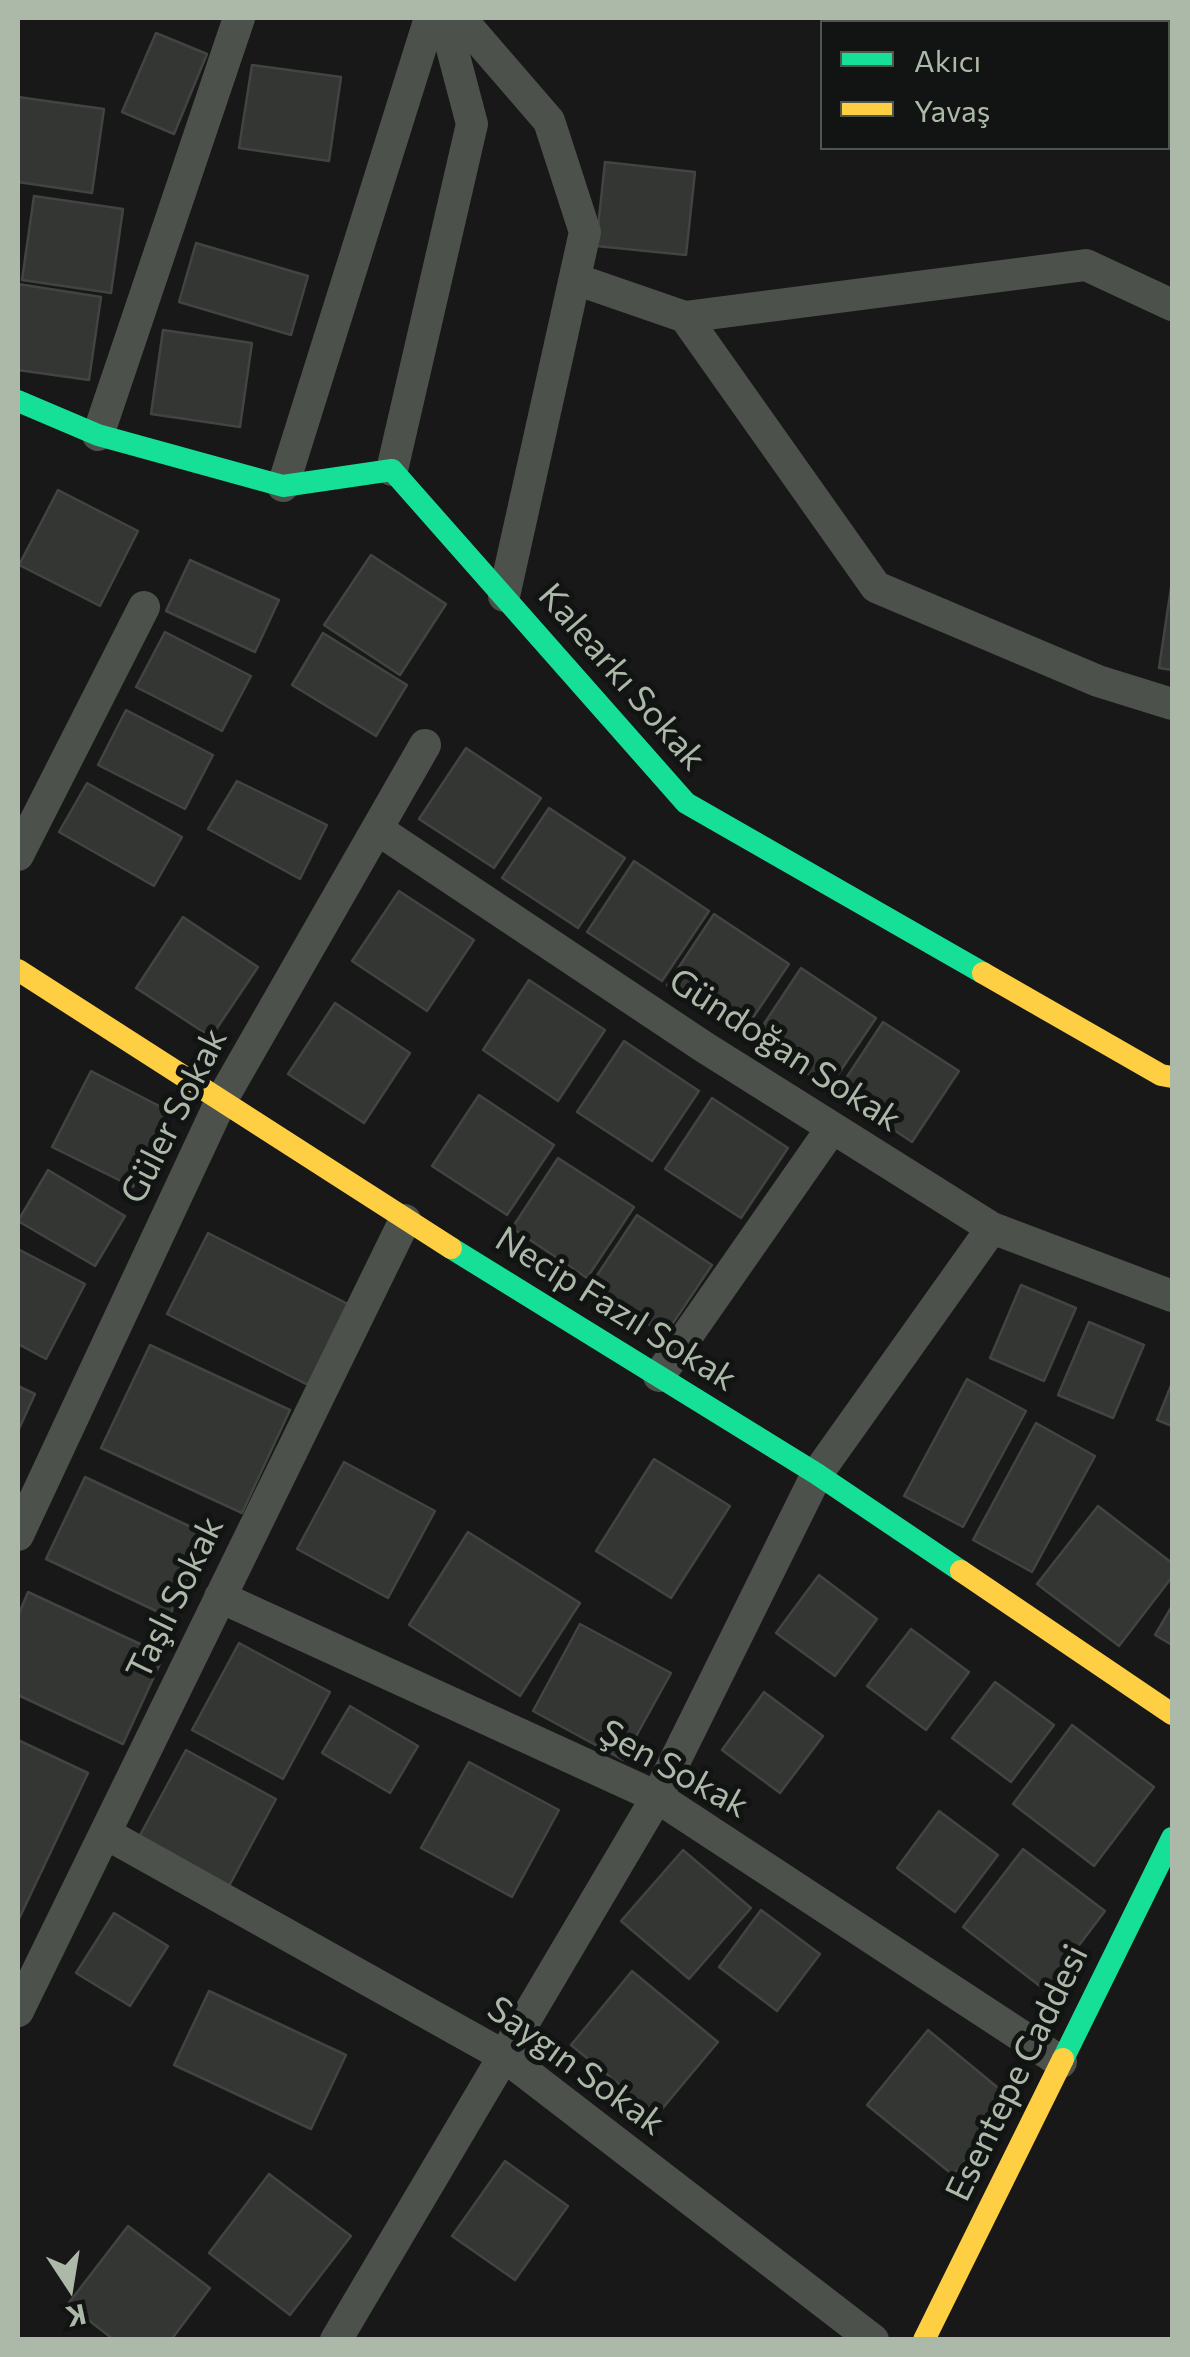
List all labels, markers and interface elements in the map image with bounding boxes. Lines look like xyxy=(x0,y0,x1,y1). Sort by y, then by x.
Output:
legend xyxy=(820,20,1170,150)
text: Akıcı xyxy=(914,41,981,78)
text: Yavaş xyxy=(914,91,990,128)
street label: Kalearkı Sokak xyxy=(529,575,715,779)
street label: Gündoğan Sokak xyxy=(661,959,909,1141)
street label: Güler Sokak xyxy=(112,1021,236,1211)
street label: Necip Fazıl Sokak xyxy=(488,1218,744,1400)
street label: Taşlı Sokak xyxy=(118,1510,232,1686)
street label: Şen Sokak xyxy=(592,1711,756,1827)
street label: Esentepe Caddesi xyxy=(937,1938,1097,2208)
street label: Saygın Sokak xyxy=(479,1988,673,2144)
north arrow xyxy=(20,2237,120,2337)
text: K xyxy=(63,2298,89,2335)

